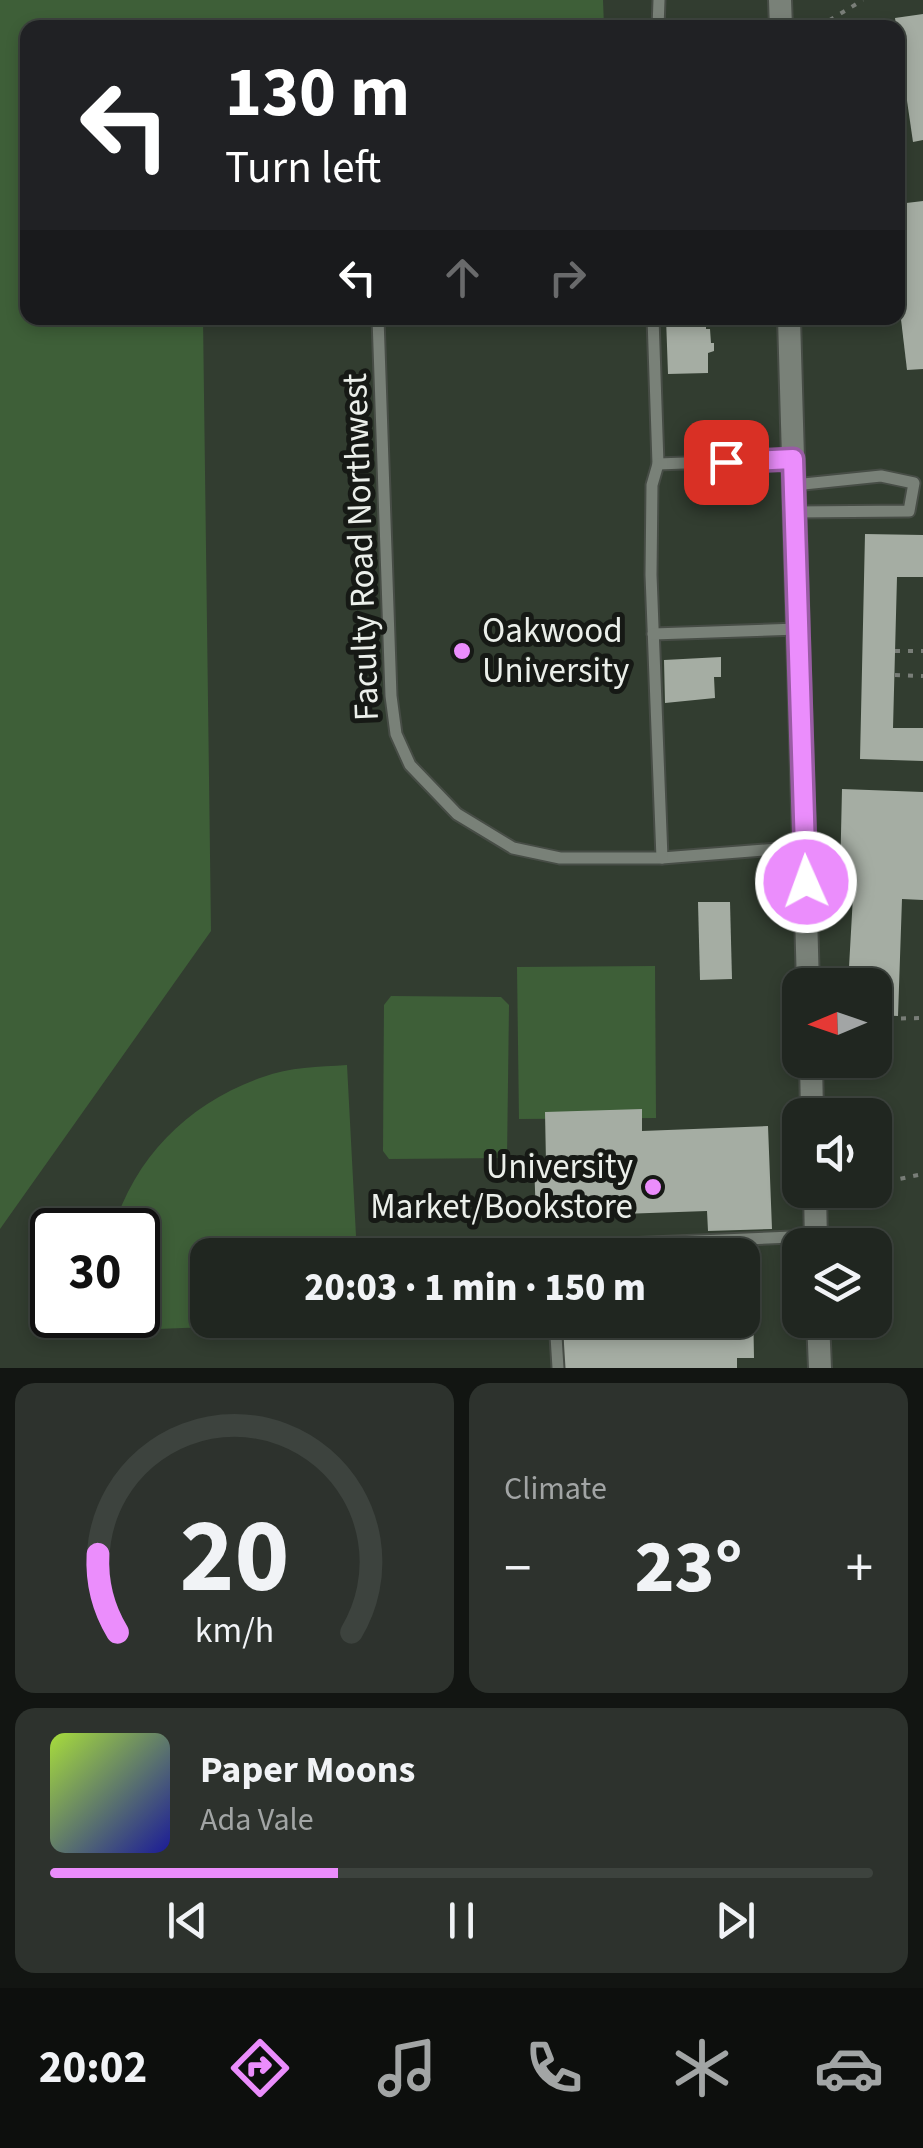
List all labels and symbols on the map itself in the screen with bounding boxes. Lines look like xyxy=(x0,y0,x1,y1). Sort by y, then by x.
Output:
street label: Faculty Road Northwest xyxy=(330,372,392,722)
pin xyxy=(684,420,769,505)
place label: Oakwood University xyxy=(482,606,629,696)
marker: Oakwood University xyxy=(451,640,473,662)
position arrow xyxy=(754,830,858,934)
north arrow xyxy=(782,968,892,1078)
place label: University Market/Bookstore xyxy=(370,1142,633,1232)
marker: University Market/Bookstore xyxy=(642,1176,664,1198)
speed limit sign: 30 xyxy=(30,1208,160,1338)

